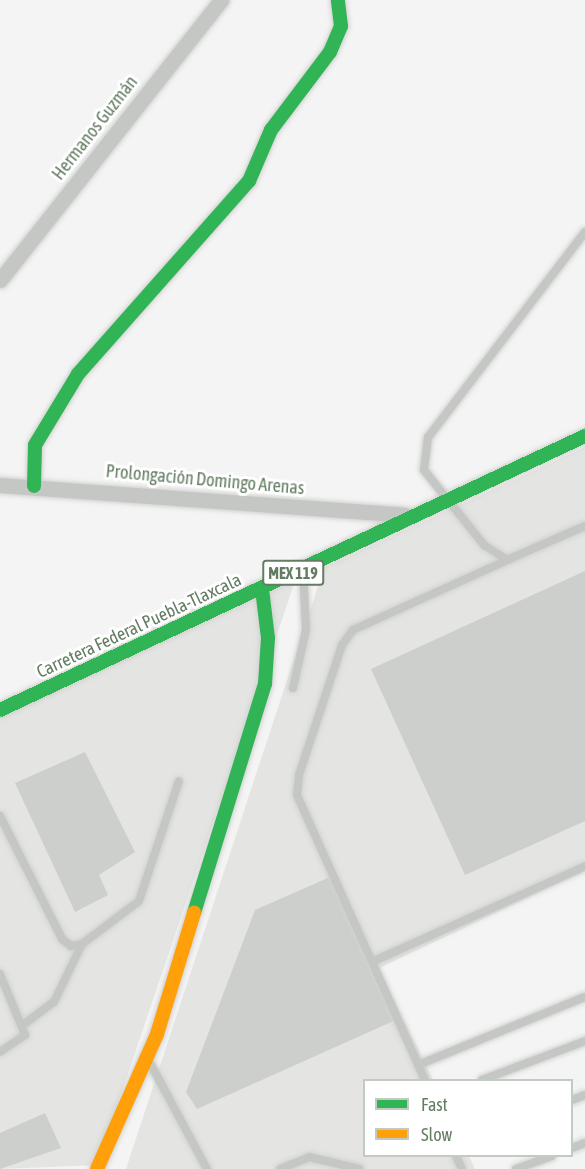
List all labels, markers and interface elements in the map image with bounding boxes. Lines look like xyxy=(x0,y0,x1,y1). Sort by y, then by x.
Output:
street label: Hermanos Guzmán xyxy=(48,72,142,184)
street label: Prolongación Domingo Arenas xyxy=(105,461,305,499)
road number: MEX 119 xyxy=(262,560,324,586)
street label: Carretera Federal Puebla-Tlaxcala xyxy=(33,569,245,683)
legend xyxy=(363,1079,573,1157)
text: Fast xyxy=(421,1094,448,1115)
text: Slow xyxy=(421,1124,452,1145)

